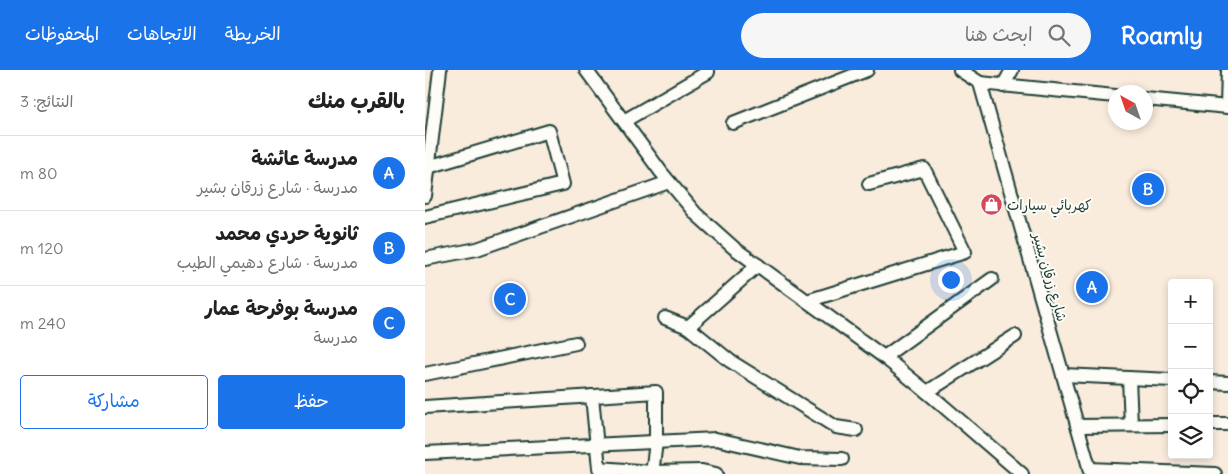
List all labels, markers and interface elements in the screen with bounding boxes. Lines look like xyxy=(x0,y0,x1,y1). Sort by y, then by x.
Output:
search box xyxy=(741,13,1091,58)
text: Roamly xyxy=(1121,20,1203,50)
icon: search xyxy=(1045,21,1073,49)
text: المحفوظات xyxy=(25,22,99,45)
text: الاتجاهات xyxy=(127,22,197,45)
text: الخريطة xyxy=(225,22,281,45)
text: ابحث هنا xyxy=(965,22,1033,46)
north arrow xyxy=(1108,85,1153,130)
text: بالقرب منك xyxy=(308,87,405,114)
text: النتائج: 3 xyxy=(20,91,73,111)
text: مدرسة عائشة xyxy=(251,146,358,170)
text: 80 m xyxy=(20,163,58,183)
text: A xyxy=(384,163,394,183)
pin: B xyxy=(1132,170,1164,208)
text: مدرسة · شارع زرقان بشير xyxy=(197,177,358,197)
shop icon: كهربائي سيارات xyxy=(979,193,1003,217)
place label: كهربائي سيارات xyxy=(1007,196,1092,218)
text: ثانوية حردي محمد xyxy=(215,221,358,245)
street label: شارع زرقان بشير xyxy=(1027,229,1071,324)
text: 120 m xyxy=(20,238,64,258)
text: B xyxy=(384,238,394,258)
text: مدرسة · شارع دهيمي الطيب xyxy=(177,252,358,272)
your location xyxy=(938,267,964,293)
pin: A xyxy=(1076,268,1108,306)
map controls xyxy=(1168,279,1213,459)
button: + xyxy=(1168,279,1213,324)
pin: C xyxy=(494,280,526,318)
text: مدرسة بوفرحة عمار xyxy=(205,296,358,320)
text: 240 m xyxy=(20,313,66,333)
text: C xyxy=(384,313,394,333)
button: − xyxy=(1168,324,1213,369)
text: مدرسة xyxy=(313,327,358,347)
button: locate xyxy=(1168,369,1213,414)
button: مشاركة xyxy=(20,375,208,429)
button: حفظ xyxy=(218,375,405,429)
button: layers xyxy=(1168,414,1213,459)

